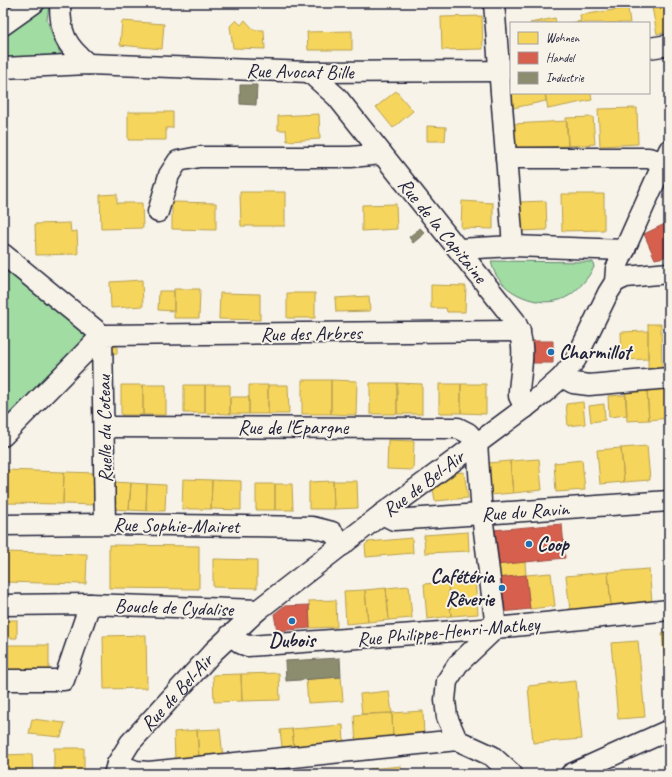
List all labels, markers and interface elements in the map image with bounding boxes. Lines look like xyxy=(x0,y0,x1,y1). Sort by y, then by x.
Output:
legend xyxy=(510,22,650,94)
text: Wohnen xyxy=(546,30,580,46)
text: Handel xyxy=(546,50,576,66)
street label: Rue Avocat Bille xyxy=(246,58,355,85)
text: Industrie xyxy=(546,70,585,86)
street label: Rue de la Capitaine xyxy=(392,173,494,289)
street label: Rue des Arbres xyxy=(260,320,364,347)
place label: Charmillot xyxy=(559,340,634,365)
marker: Charmillot xyxy=(546,347,556,357)
street label: Ruelle du Coteau xyxy=(91,373,118,483)
street label: Rue de l'Epargne xyxy=(238,415,350,440)
street label: Rue de Bel-Air xyxy=(377,443,471,522)
street label: Rue du Ravin xyxy=(480,496,571,527)
street label: Rue Sophie-Mairet xyxy=(113,512,242,539)
place label: Coop xyxy=(537,532,570,557)
marker: Coop xyxy=(524,539,534,549)
place label: Cafétéria Rêverie xyxy=(431,564,496,612)
marker: Cafétéria Rêverie xyxy=(497,583,507,593)
street label: Boucle de Cydalise xyxy=(114,593,235,622)
street label: Rue Philippe-Henri-Mathey xyxy=(356,611,542,652)
marker: Dubois xyxy=(287,616,297,626)
place label: Dubois xyxy=(269,628,317,653)
street label: Rue de Bel-Air xyxy=(135,647,220,736)

